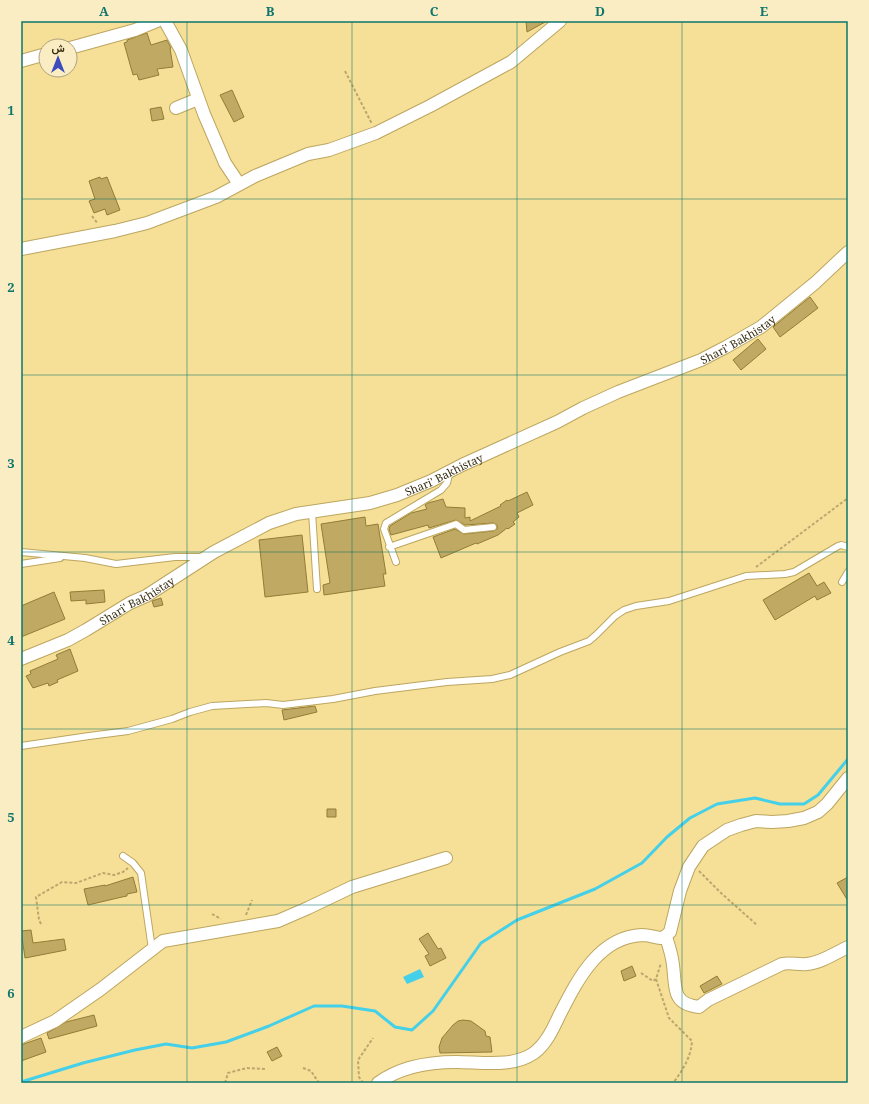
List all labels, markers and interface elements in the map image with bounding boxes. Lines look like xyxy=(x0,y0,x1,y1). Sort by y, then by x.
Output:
text: A xyxy=(99,2,109,20)
text: B xyxy=(266,2,275,20)
text: C xyxy=(430,2,439,20)
text: D xyxy=(595,2,605,20)
text: E xyxy=(760,2,769,20)
north arrow xyxy=(38,38,78,78)
text: ش xyxy=(51,40,65,55)
text: 1 xyxy=(7,101,15,119)
text: 2 xyxy=(7,278,15,296)
street label: Shari' Bakhistay xyxy=(697,311,779,367)
street label: Shari' Bakhistay xyxy=(402,449,486,499)
text: 3 xyxy=(7,454,15,472)
street label: Shari' Bakhistay xyxy=(96,572,178,628)
text: 4 xyxy=(7,631,15,649)
text: 5 xyxy=(7,808,15,826)
text: 6 xyxy=(7,984,15,1002)

